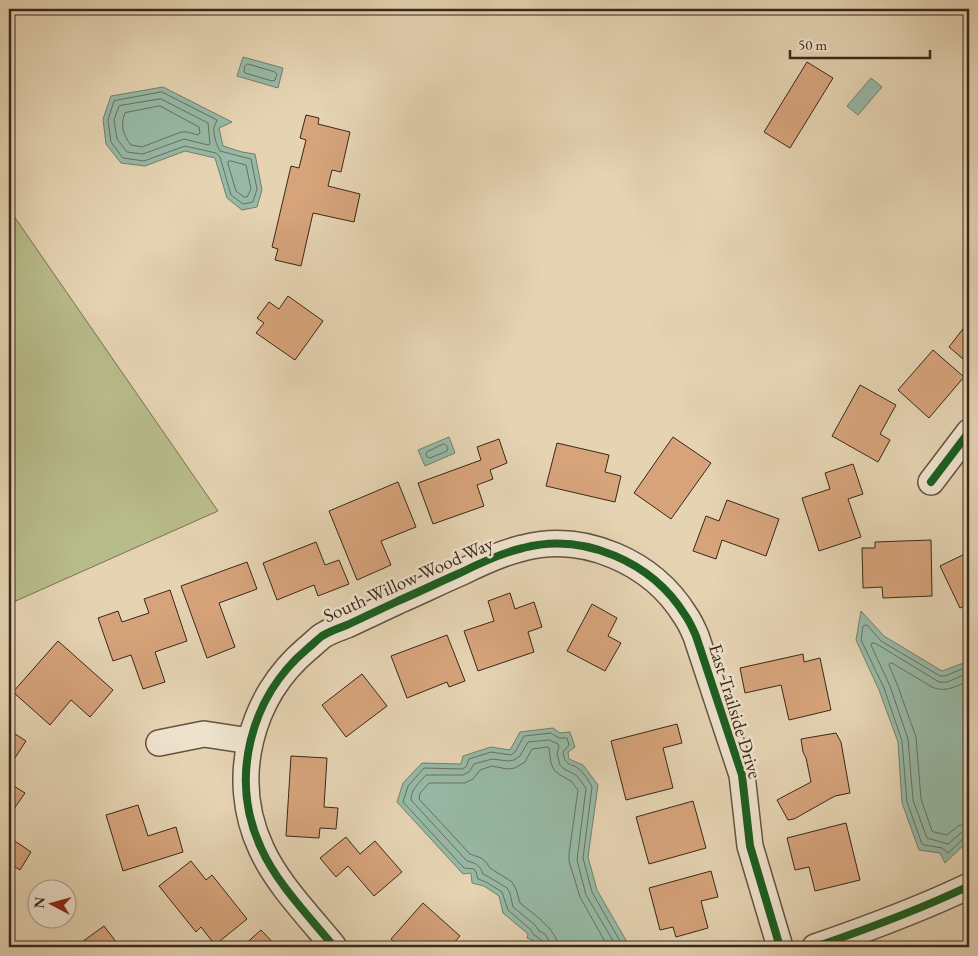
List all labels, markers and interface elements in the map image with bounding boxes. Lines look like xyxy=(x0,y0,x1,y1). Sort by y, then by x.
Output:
scale bar xyxy=(790,28,930,60)
text: 50 m xyxy=(798,35,827,54)
street label: South Willow Wood Way xyxy=(319,530,498,628)
street label: East Trailside Drive xyxy=(703,641,768,782)
north arrow xyxy=(28,878,78,928)
text: N xyxy=(30,895,49,909)

